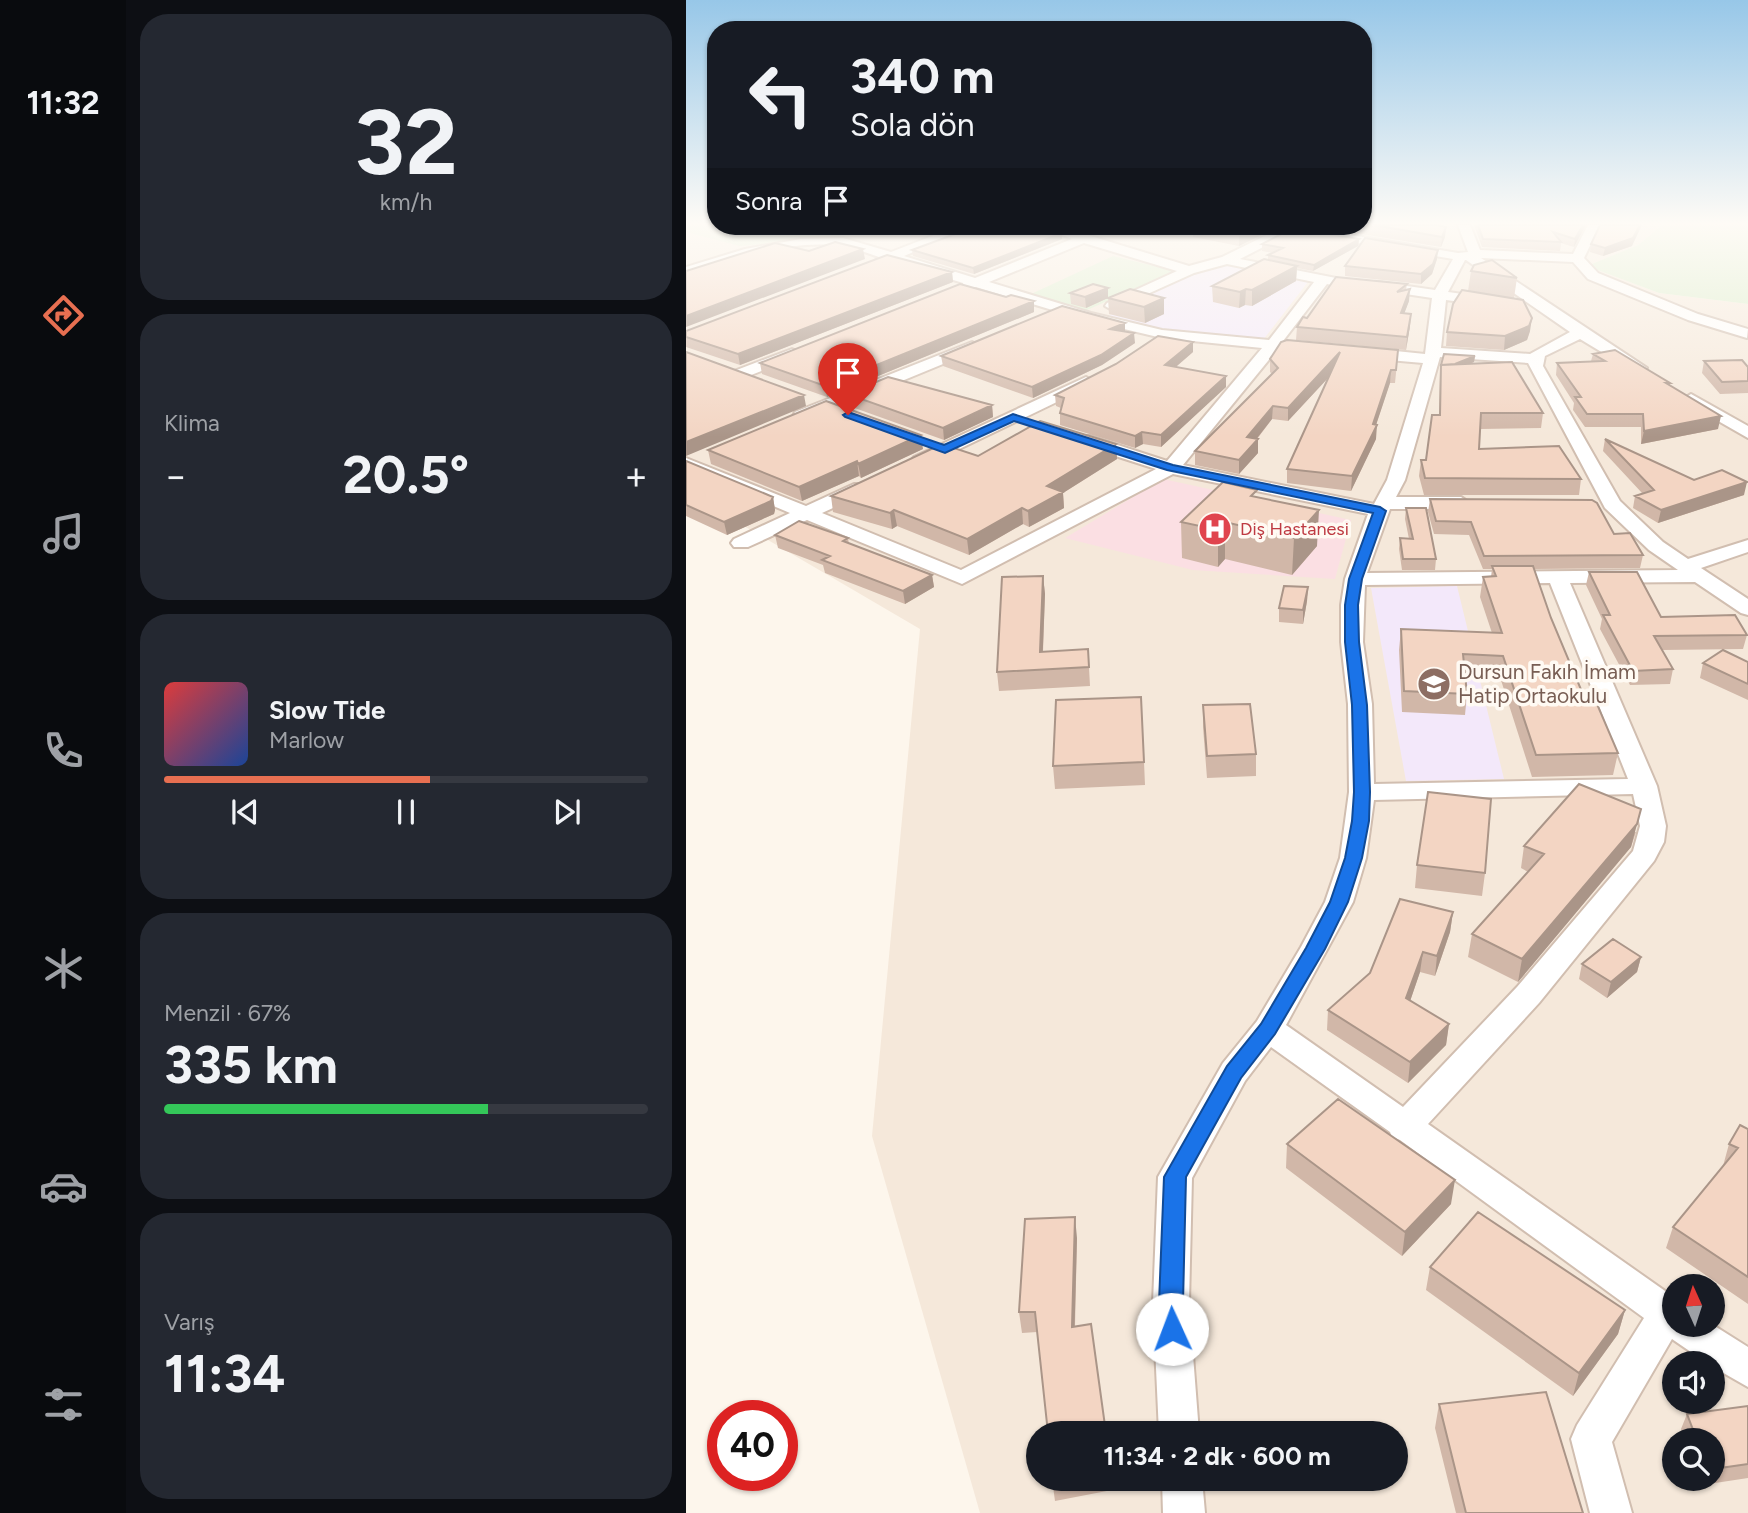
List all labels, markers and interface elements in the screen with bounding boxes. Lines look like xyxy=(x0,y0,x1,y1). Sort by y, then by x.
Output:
text: 340 m xyxy=(850,46,994,105)
icon: left xyxy=(735,49,826,140)
text: 11:32 xyxy=(27,84,99,122)
text: 32 xyxy=(354,88,458,197)
text: Sola dön xyxy=(850,106,975,144)
icon: arrive xyxy=(817,182,855,220)
text: Sonra xyxy=(735,185,803,217)
text: km/h xyxy=(380,188,432,216)
icon: directions xyxy=(39,291,88,340)
pin xyxy=(818,343,878,415)
icon: arrive xyxy=(829,354,867,392)
text: Klima xyxy=(164,409,220,437)
text: 20.5° xyxy=(343,444,469,506)
text: − xyxy=(164,453,188,499)
text: + xyxy=(624,453,648,499)
icon: music xyxy=(39,509,88,558)
hospital icon: Diş Hastanesi xyxy=(1196,510,1234,548)
place label: Diş Hastanesi xyxy=(1240,518,1349,540)
place label: Dursun Fakıh İmam Hatip Ortaokulu xyxy=(1458,659,1636,708)
school or university icon: Dursun Fakıh İmam Hatip Ortaokulu xyxy=(1415,665,1453,703)
text: Slow Tide xyxy=(269,694,385,726)
icon: phone xyxy=(39,726,88,775)
text: Marlow xyxy=(269,726,344,754)
icon: previous xyxy=(226,793,264,831)
icon: pause xyxy=(387,793,425,831)
icon: next xyxy=(548,793,586,831)
icon: climate xyxy=(39,944,88,993)
text: Menzil · 67% xyxy=(164,999,291,1027)
text: 335 km xyxy=(164,1034,338,1096)
icon: car xyxy=(39,1162,88,1211)
north arrow xyxy=(1662,1274,1726,1337)
map controls xyxy=(1662,1274,1725,1491)
position arrow xyxy=(1135,1292,1209,1366)
text: Varış xyxy=(164,1308,215,1336)
text: 11:34 xyxy=(164,1343,285,1405)
button: sound xyxy=(1662,1351,1725,1414)
icon: filters xyxy=(39,1380,88,1429)
speed limit sign: 40 xyxy=(707,1400,798,1491)
button: search xyxy=(1662,1428,1725,1491)
text: 11:34 · 2 dk · 600 m xyxy=(1103,1440,1331,1472)

